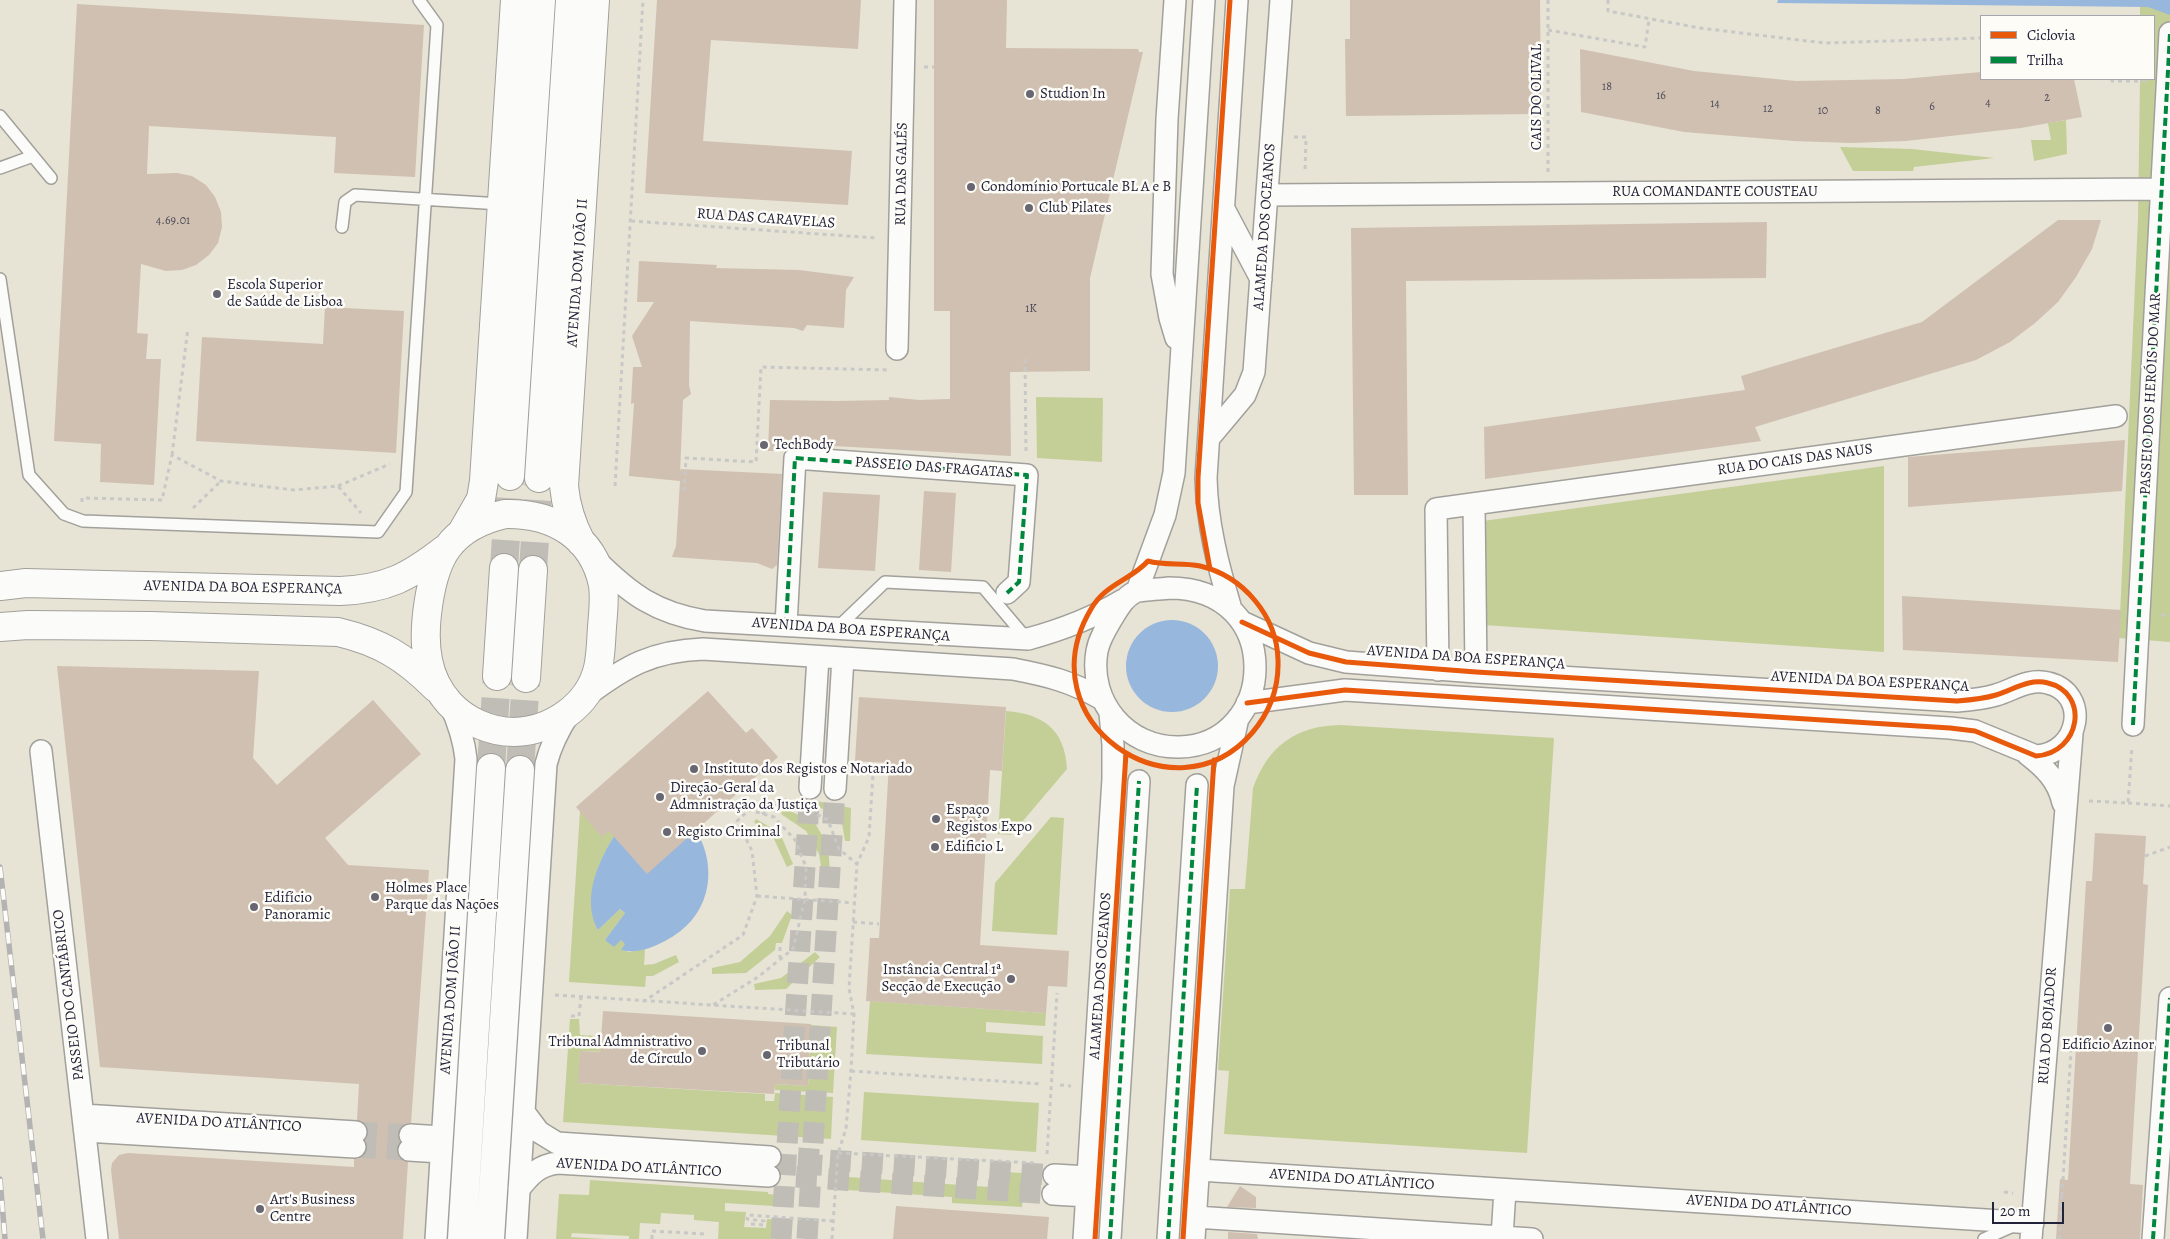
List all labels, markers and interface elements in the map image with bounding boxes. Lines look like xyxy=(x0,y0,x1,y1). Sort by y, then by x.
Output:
legend xyxy=(1980,15,2155,80)
text: Ciclovia xyxy=(2027,25,2075,45)
street label: CAIS DO OLIVAL xyxy=(1528,44,1546,150)
text: Trilha xyxy=(2027,50,2063,70)
house number: 18 xyxy=(1602,80,1612,94)
place label: Studion In xyxy=(1040,85,1105,103)
marker: Studion In xyxy=(1024,88,1036,100)
house number: 16 xyxy=(1656,89,1666,103)
house number: 2 xyxy=(2044,91,2050,105)
house number: 4 xyxy=(1985,96,1991,110)
house number: 14 xyxy=(1710,97,1720,111)
house number: 6 xyxy=(1929,100,1935,114)
house number: 12 xyxy=(1763,102,1773,116)
house number: 10 xyxy=(1818,104,1828,118)
house number: 8 xyxy=(1875,104,1881,118)
street label: RUA DAS GALÉS xyxy=(892,122,912,226)
street label: ALAMEDA DOS OCEANOS xyxy=(1250,143,1280,311)
place label: Condomínio Portucale BL A e B xyxy=(981,178,1171,196)
marker: Condomínio Portucale BL A e B xyxy=(965,181,977,193)
street label: RUA COMANDANTE COUSTEAU xyxy=(1612,183,1818,201)
street label: AVENIDA DOM JOÃO II xyxy=(564,198,592,348)
place label: Club Pilates xyxy=(1039,199,1111,217)
marker: Club Pilates xyxy=(1023,202,1035,214)
street label: RUA DAS CARAVELAS xyxy=(696,205,836,233)
house number: 4.69.01 xyxy=(156,214,190,228)
place label: Escola Superior de Saúde de Lisboa xyxy=(227,276,343,311)
marker: Escola Superior de Saúde de Lisboa xyxy=(211,288,223,300)
street label: PASSEIO DOS HERÓIS DO MAR xyxy=(2137,292,2165,496)
house number: 1K xyxy=(1025,302,1037,316)
place label: TechBody xyxy=(774,436,833,454)
marker: TechBody xyxy=(758,439,770,451)
street label: RUA DO CAIS DAS NAUS xyxy=(1716,440,1874,480)
street label: PASSEIO DAS FRAGATAS xyxy=(854,453,1014,483)
street label: AVENIDA DA BOA ESPERANÇA xyxy=(144,577,342,599)
street label: AVENIDA DA BOA ESPERANÇA xyxy=(751,614,951,646)
street label: AVENIDA DA BOA ESPERANÇA xyxy=(1366,642,1566,674)
street label: AVENIDA DA BOA ESPERANÇA xyxy=(1771,668,1969,696)
place label: Instituto dos Registos e Notariado xyxy=(704,760,912,778)
marker: Instituto dos Registos e Notariado xyxy=(688,763,700,775)
place label: Direção-Geral da Admnistração da Justiça xyxy=(670,779,818,814)
marker: Direção-Geral da Admnistração da Justiça xyxy=(654,791,666,803)
place label: Espaço Registos Expo xyxy=(946,801,1032,836)
marker: Espaço Registos Expo xyxy=(930,813,942,825)
place label: Registo Criminal xyxy=(677,823,780,841)
marker: Registo Criminal xyxy=(661,826,673,838)
place label: Edificio L xyxy=(945,838,1003,856)
marker: Edificio L xyxy=(929,841,941,853)
place label: Holmes Place Parque das Nações xyxy=(385,879,499,914)
place label: Edifício Panoramic xyxy=(264,889,330,924)
marker: Holmes Place Parque das Nações xyxy=(369,891,381,903)
street label: ALAMEDA DOS OCEANOS xyxy=(1086,892,1116,1060)
marker: Edifício Panoramic xyxy=(248,901,260,913)
street label: PASSEIO DO CANTÁBRICO xyxy=(50,908,88,1082)
street label: AVENIDA DOM JOÃO II xyxy=(437,925,465,1075)
place label: Instância Central 1ª Secção de Execução xyxy=(882,961,1001,996)
street label: RUA DO BOJADOR xyxy=(2035,967,2061,1085)
marker: Instância Central 1ª Secção de Execução xyxy=(1005,973,1017,985)
marker: Edifício Azinor xyxy=(2102,1022,2114,1034)
place label: Tribunal Admnistrativo de Círculo xyxy=(549,1033,692,1068)
place label: Edifício Azinor xyxy=(2062,1036,2154,1054)
place label: Tribunal Tributário xyxy=(777,1037,840,1072)
marker: Tribunal Admnistrativo de Círculo xyxy=(696,1045,708,1057)
marker: Tribunal Tributário xyxy=(761,1049,773,1061)
street label: AVENIDA DO ATLÂNTICO xyxy=(136,1110,302,1136)
street label: AVENIDA DO ATLÂNTICO xyxy=(556,1155,722,1181)
street label: AVENIDA DO ATLÂNTICO xyxy=(1269,1165,1435,1195)
place label: Art's Business Centre xyxy=(270,1191,355,1226)
street label: AVENIDA DO ATLÂNTICO xyxy=(1686,1191,1852,1221)
scale bar xyxy=(1995,1192,2068,1224)
text: 20 m xyxy=(2000,1201,2031,1221)
marker: Art's Business Centre xyxy=(254,1203,266,1215)

